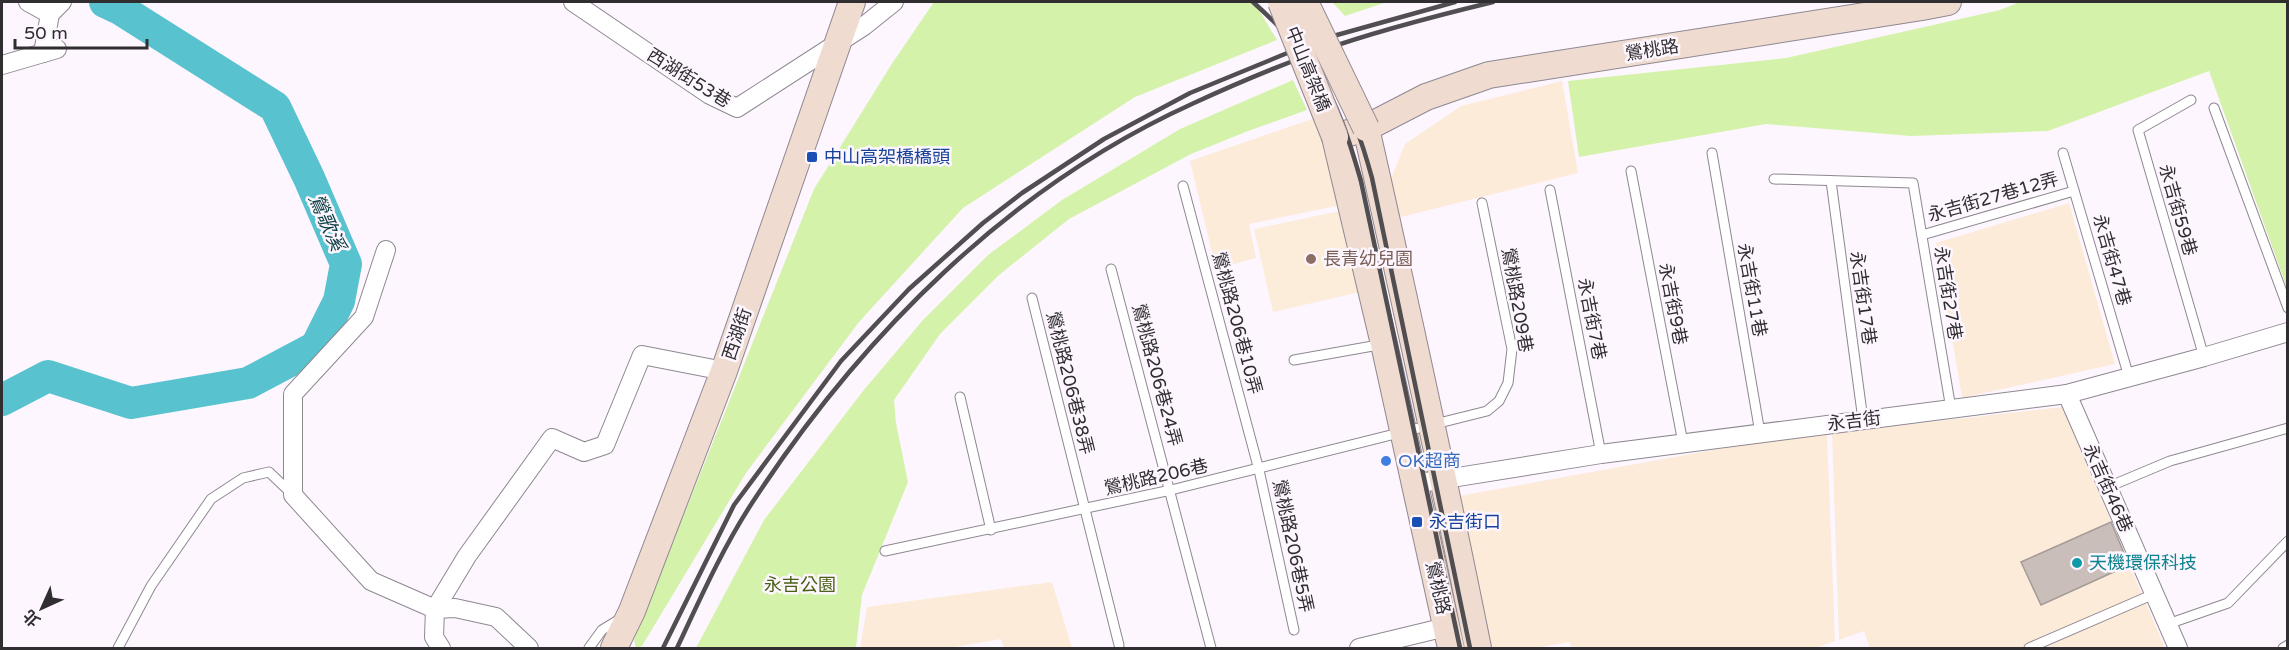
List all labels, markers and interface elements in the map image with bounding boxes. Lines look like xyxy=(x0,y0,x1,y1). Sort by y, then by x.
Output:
scale bar xyxy=(15,12,147,50)
text: 50 m xyxy=(24,22,68,44)
street label: 中山高架橋 xyxy=(1281,23,1335,115)
street label: 鶯桃路 xyxy=(1624,35,1680,65)
street label: 西湖街53巷 xyxy=(643,44,735,112)
place label: 中山高架橋橋頭 xyxy=(824,146,950,168)
marker: 中山高架橋橋頭 xyxy=(805,150,819,164)
street label: 永吉街59巷 xyxy=(2154,161,2202,259)
street label: 永吉街27巷12弄 xyxy=(1925,168,2061,226)
water label: 鶯歌溪 xyxy=(303,190,350,257)
street label: 永吉街47巷 xyxy=(2088,211,2136,309)
street label: 永吉街11巷 xyxy=(1733,242,1771,338)
street label: 永吉街27巷 xyxy=(1930,245,1966,341)
street label: 鶯桃路209巷 xyxy=(1497,246,1537,354)
place label: 長青幼兒園 xyxy=(1323,248,1413,270)
street label: 鶯桃路206巷10弄 xyxy=(1207,249,1267,397)
street label: 永吉街17巷 xyxy=(1846,250,1880,346)
marker: 長青幼兒園 xyxy=(1304,252,1318,266)
street label: 永吉街9巷 xyxy=(1654,261,1692,347)
street label: 永吉街7巷 xyxy=(1573,276,1611,362)
street label: 鶯桃路206巷24弄 xyxy=(1127,301,1187,449)
street label: 西湖街 xyxy=(718,305,756,363)
street label: 鶯桃路206巷38弄 xyxy=(1042,309,1098,457)
street label: 永吉街 xyxy=(1826,407,1882,435)
street label: 永吉街46巷 xyxy=(2079,440,2137,536)
place label: OK超商 xyxy=(1398,450,1461,472)
street label: 鶯桃路206巷 xyxy=(1102,454,1210,500)
marker: OK超商 xyxy=(1379,454,1393,468)
street label: 鶯桃路206巷5弄 xyxy=(1268,478,1318,614)
place label: 永吉街口 xyxy=(1429,511,1501,533)
marker: 永吉街口 xyxy=(1410,515,1424,529)
place label: 天機環保科技 xyxy=(2089,552,2197,574)
marker: 天機環保科技 xyxy=(2070,556,2084,570)
street label: 鶯桃路 xyxy=(1421,559,1455,617)
park label: 永吉公園 xyxy=(764,574,836,596)
north arrow xyxy=(12,578,72,638)
text: 北 xyxy=(19,605,45,631)

